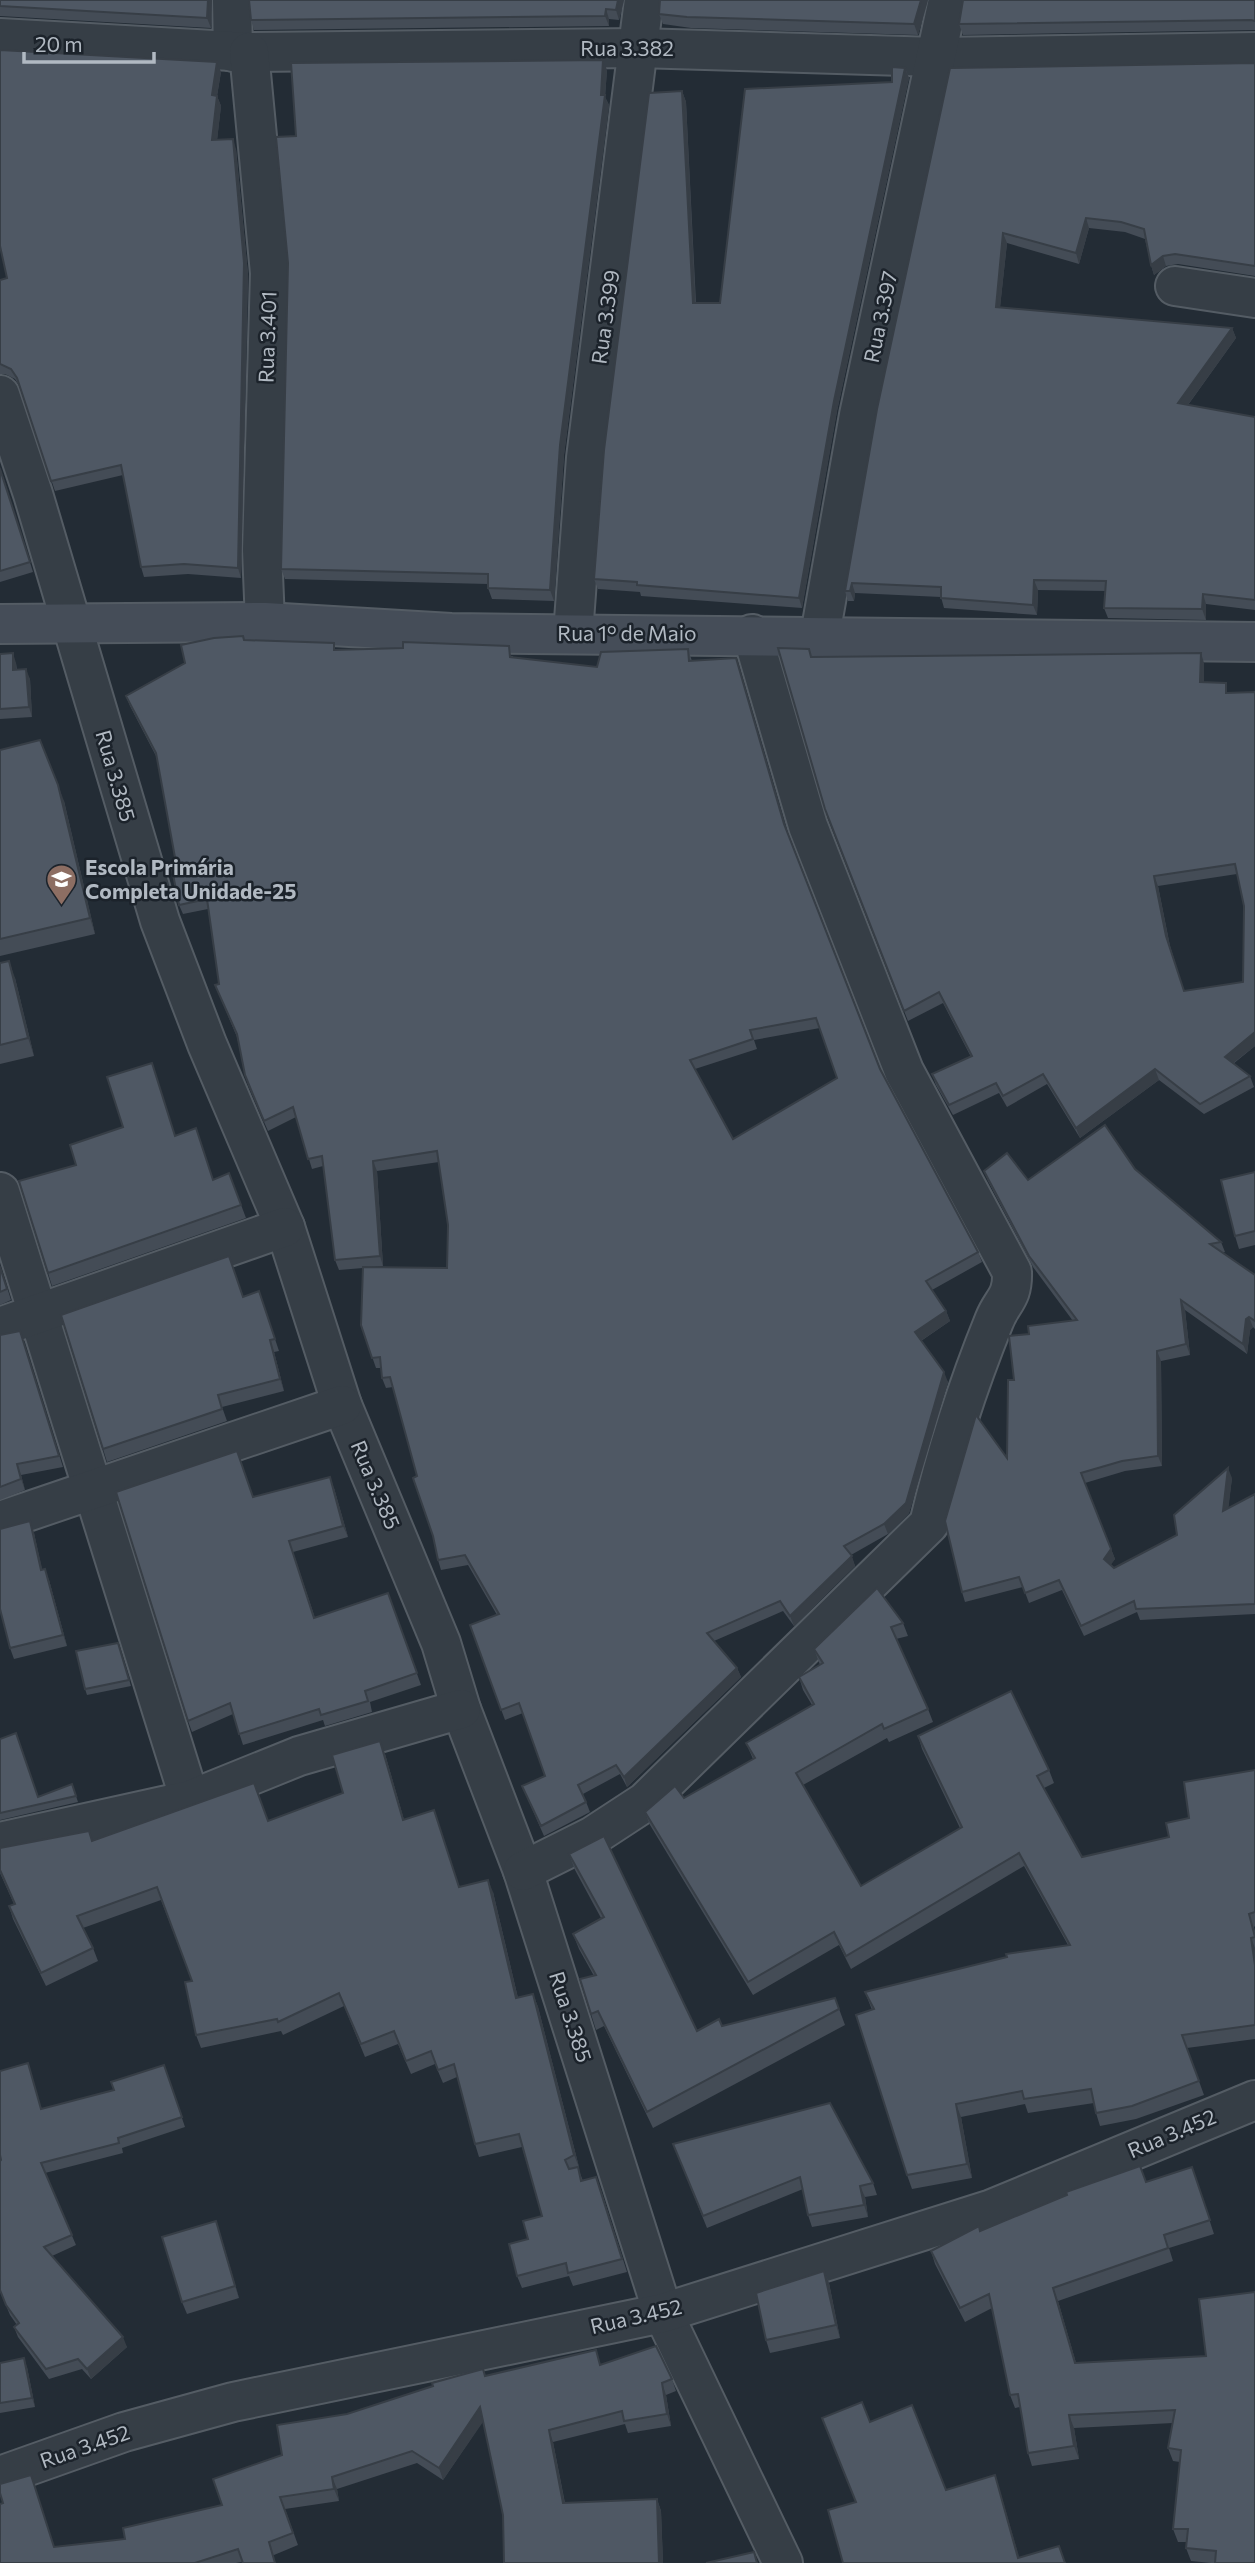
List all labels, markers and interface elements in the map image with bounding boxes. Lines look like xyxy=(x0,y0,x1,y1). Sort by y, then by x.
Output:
scale bar xyxy=(24,21,154,65)
text: 20 m xyxy=(35,31,83,56)
street label: Rua 3.382 xyxy=(580,35,674,60)
street label: Rua 3.399 xyxy=(586,268,623,365)
street label: Rua 3.397 xyxy=(858,269,901,365)
street label: Rua 3.401 xyxy=(252,290,281,383)
street label: Rua 1º de Maio xyxy=(557,620,697,645)
street label: Rua 3.385 xyxy=(91,727,141,824)
place label: Escola Primária Completa Unidade-25 xyxy=(85,854,296,903)
school or university icon: Escola Primária Completa Unidade-25 xyxy=(45,863,79,907)
street label: Rua 3.385 xyxy=(346,1436,406,1533)
street label: Rua 3.385 xyxy=(545,1968,598,2065)
street label: Rua 3.452 xyxy=(1124,2103,1219,2162)
street label: Rua 3.452 xyxy=(587,2293,684,2338)
street label: Rua 3.452 xyxy=(36,2419,133,2473)

